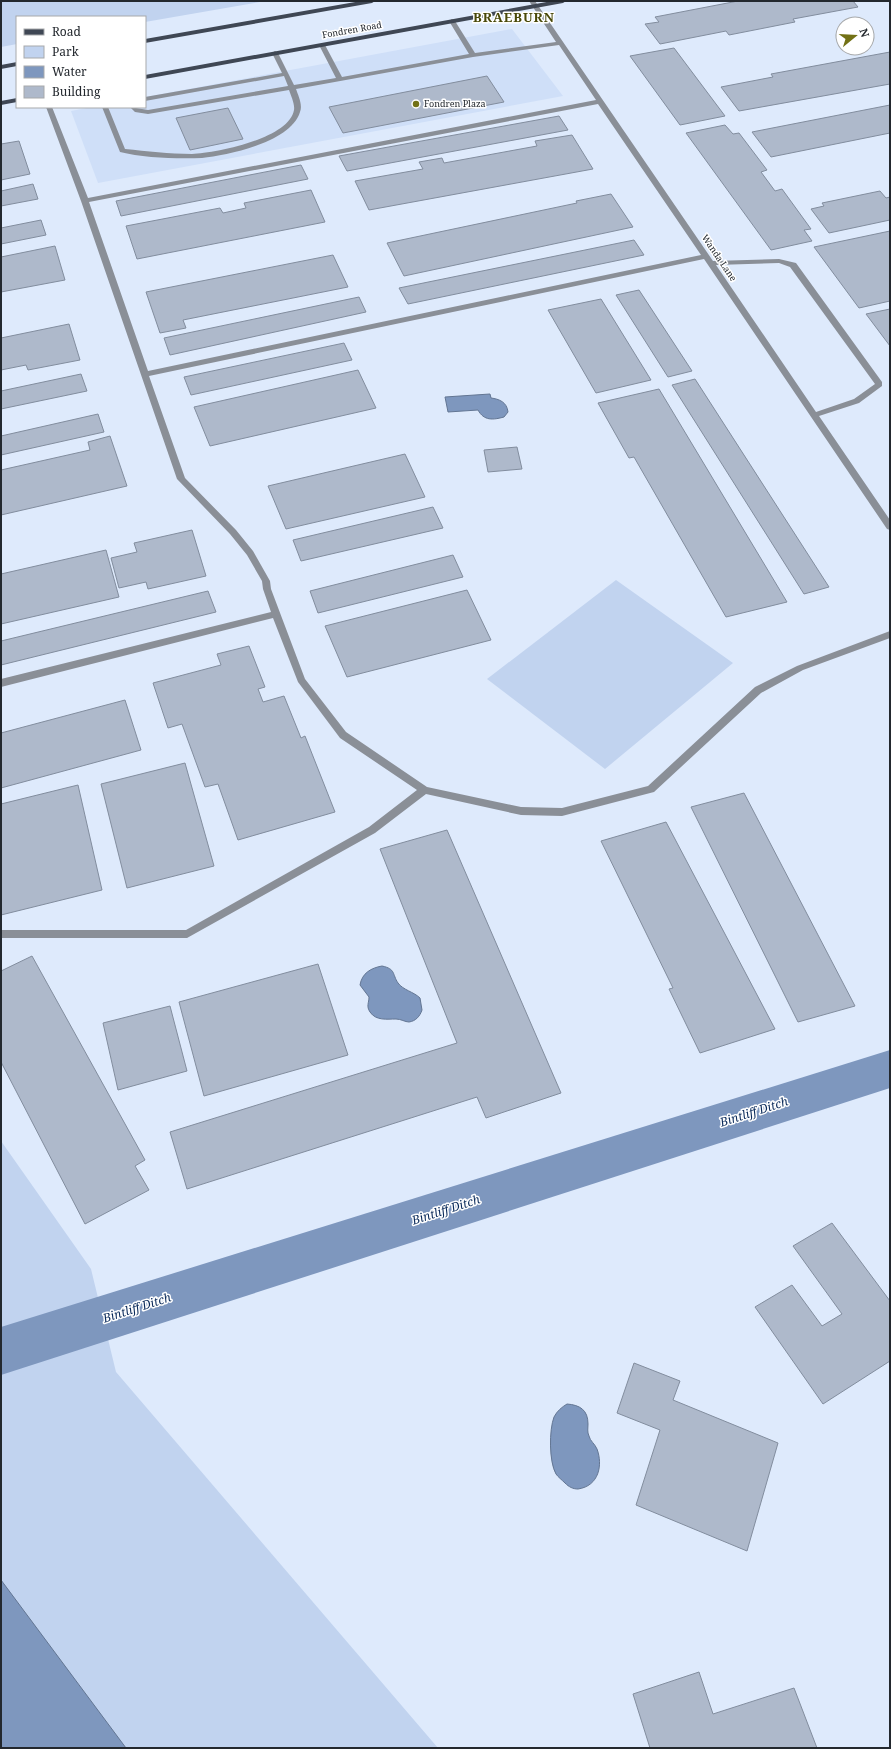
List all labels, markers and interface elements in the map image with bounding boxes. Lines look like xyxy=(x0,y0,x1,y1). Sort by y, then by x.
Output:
district label: BRAEBURN xyxy=(473,8,555,26)
legend xyxy=(16,16,146,108)
north arrow xyxy=(835,16,875,56)
street label: Fondren Road xyxy=(321,18,383,41)
text: Road xyxy=(52,23,82,40)
text: N xyxy=(857,26,874,40)
text: Park xyxy=(52,43,80,60)
text: Water xyxy=(52,63,87,80)
text: Building xyxy=(52,83,101,100)
place label: Fondren Plaza xyxy=(424,97,486,110)
marker: Fondren Plaza xyxy=(411,99,421,109)
street label: Wanda Lane xyxy=(699,232,740,284)
water label: Bintliff Ditch xyxy=(717,1093,790,1131)
water label: Bintliff Ditch xyxy=(409,1191,482,1229)
water label: Bintliff Ditch xyxy=(100,1289,173,1327)

